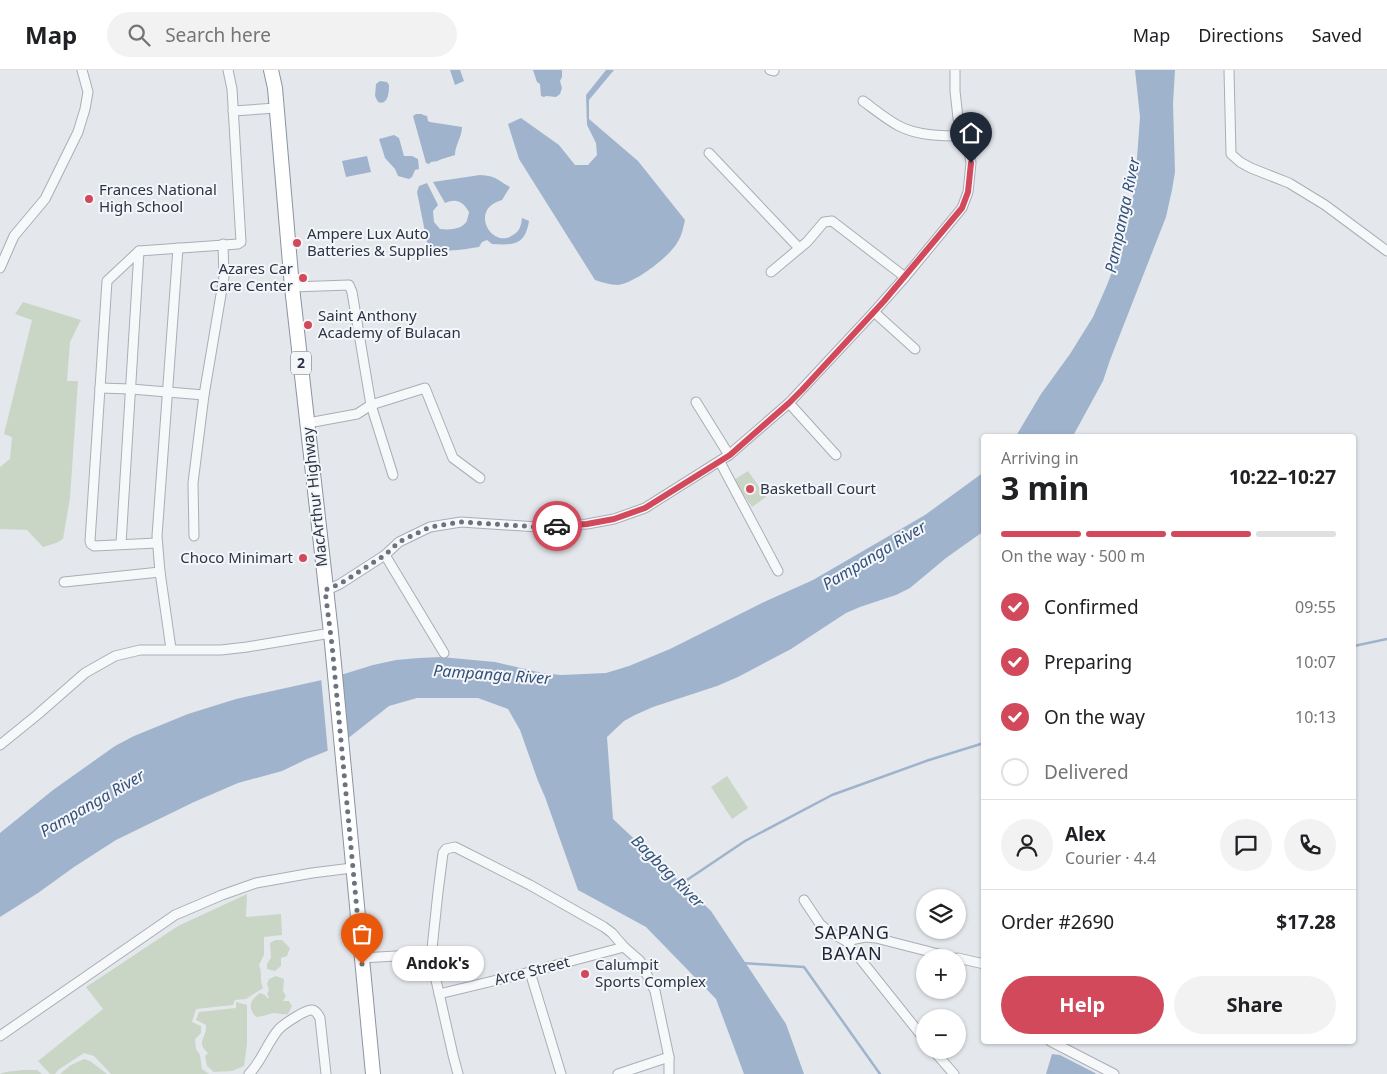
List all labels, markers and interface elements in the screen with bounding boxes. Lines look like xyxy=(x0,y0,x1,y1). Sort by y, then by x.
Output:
search box xyxy=(107,12,457,57)
text: Map xyxy=(25,18,77,51)
icon: search xyxy=(125,21,153,49)
text: Search here xyxy=(165,22,271,48)
text: Map xyxy=(1133,23,1170,47)
text: Directions xyxy=(1198,23,1284,47)
text: Saved xyxy=(1312,23,1362,47)
pin xyxy=(950,112,992,163)
icon: home xyxy=(957,119,985,147)
water label: Pampanga River xyxy=(1099,155,1145,275)
place label: Frances National High School xyxy=(99,179,217,216)
marker: Frances National High School xyxy=(83,193,95,205)
place label: Ampere Lux Auto Batteries & Supplies xyxy=(307,223,448,260)
marker: Ampere Lux Auto Batteries & Supplies xyxy=(291,237,303,249)
place label: Azares Car Care Center xyxy=(210,258,293,295)
marker: Azares Car Care Center xyxy=(297,272,309,284)
place label: Saint Anthony Academy of Bulacan xyxy=(318,305,461,342)
marker: Saint Anthony Academy of Bulacan xyxy=(302,319,314,331)
road number: 2 xyxy=(291,352,311,374)
street label: MacArthur Highway xyxy=(297,426,331,568)
text: Arriving in xyxy=(1001,447,1079,469)
text: 10:22–10:27 xyxy=(1229,464,1336,490)
text: 3 min xyxy=(1001,466,1089,509)
place label: Basketball Court xyxy=(760,478,877,498)
marker: Basketball Court xyxy=(744,483,756,495)
courier xyxy=(532,501,582,551)
icon: car xyxy=(543,512,571,540)
water label: Pampanga River xyxy=(818,515,931,595)
text: On the way · 500 m xyxy=(1001,545,1145,567)
place label: Choco Minimart xyxy=(180,547,294,567)
marker: Choco Minimart xyxy=(297,552,309,564)
icon: check xyxy=(1001,593,1029,621)
text: Confirmed xyxy=(1044,594,1139,620)
text: 09:55 xyxy=(1295,596,1336,618)
icon: check xyxy=(1001,648,1029,676)
text: Preparing xyxy=(1044,649,1132,675)
text: 10:07 xyxy=(1295,651,1336,673)
water label: Pampanga River xyxy=(433,659,552,689)
icon: check xyxy=(1001,703,1029,731)
text: On the way xyxy=(1044,704,1145,730)
text: 10:13 xyxy=(1295,706,1336,728)
text: Delivered xyxy=(1044,759,1129,785)
water label: Pampanga River xyxy=(36,764,149,842)
button: person xyxy=(1001,819,1053,871)
button: chat xyxy=(1220,819,1272,871)
button: phone xyxy=(1284,819,1336,871)
text: Alex xyxy=(1065,821,1106,847)
water label: Bagbag River xyxy=(627,830,710,913)
text: Courier · 4.4 xyxy=(1065,847,1156,869)
map controls xyxy=(916,889,966,1059)
button: layers xyxy=(916,889,966,939)
text: Order #2690 xyxy=(1001,909,1114,935)
text: $17.28 xyxy=(1276,909,1336,935)
pin xyxy=(341,913,383,964)
icon: bag xyxy=(348,920,376,948)
district label: SAPANG BAYAN xyxy=(814,920,890,965)
callout: Andok's xyxy=(392,946,484,982)
button: + xyxy=(916,949,966,999)
street label: Arce Street xyxy=(492,951,572,989)
text: Andok's xyxy=(406,952,470,974)
place label: Calumpit Sports Complex xyxy=(595,954,706,991)
marker: Calumpit Sports Complex xyxy=(579,968,591,980)
button: Help xyxy=(1001,976,1164,1034)
button: Share xyxy=(1174,976,1336,1034)
button: − xyxy=(916,1009,966,1059)

